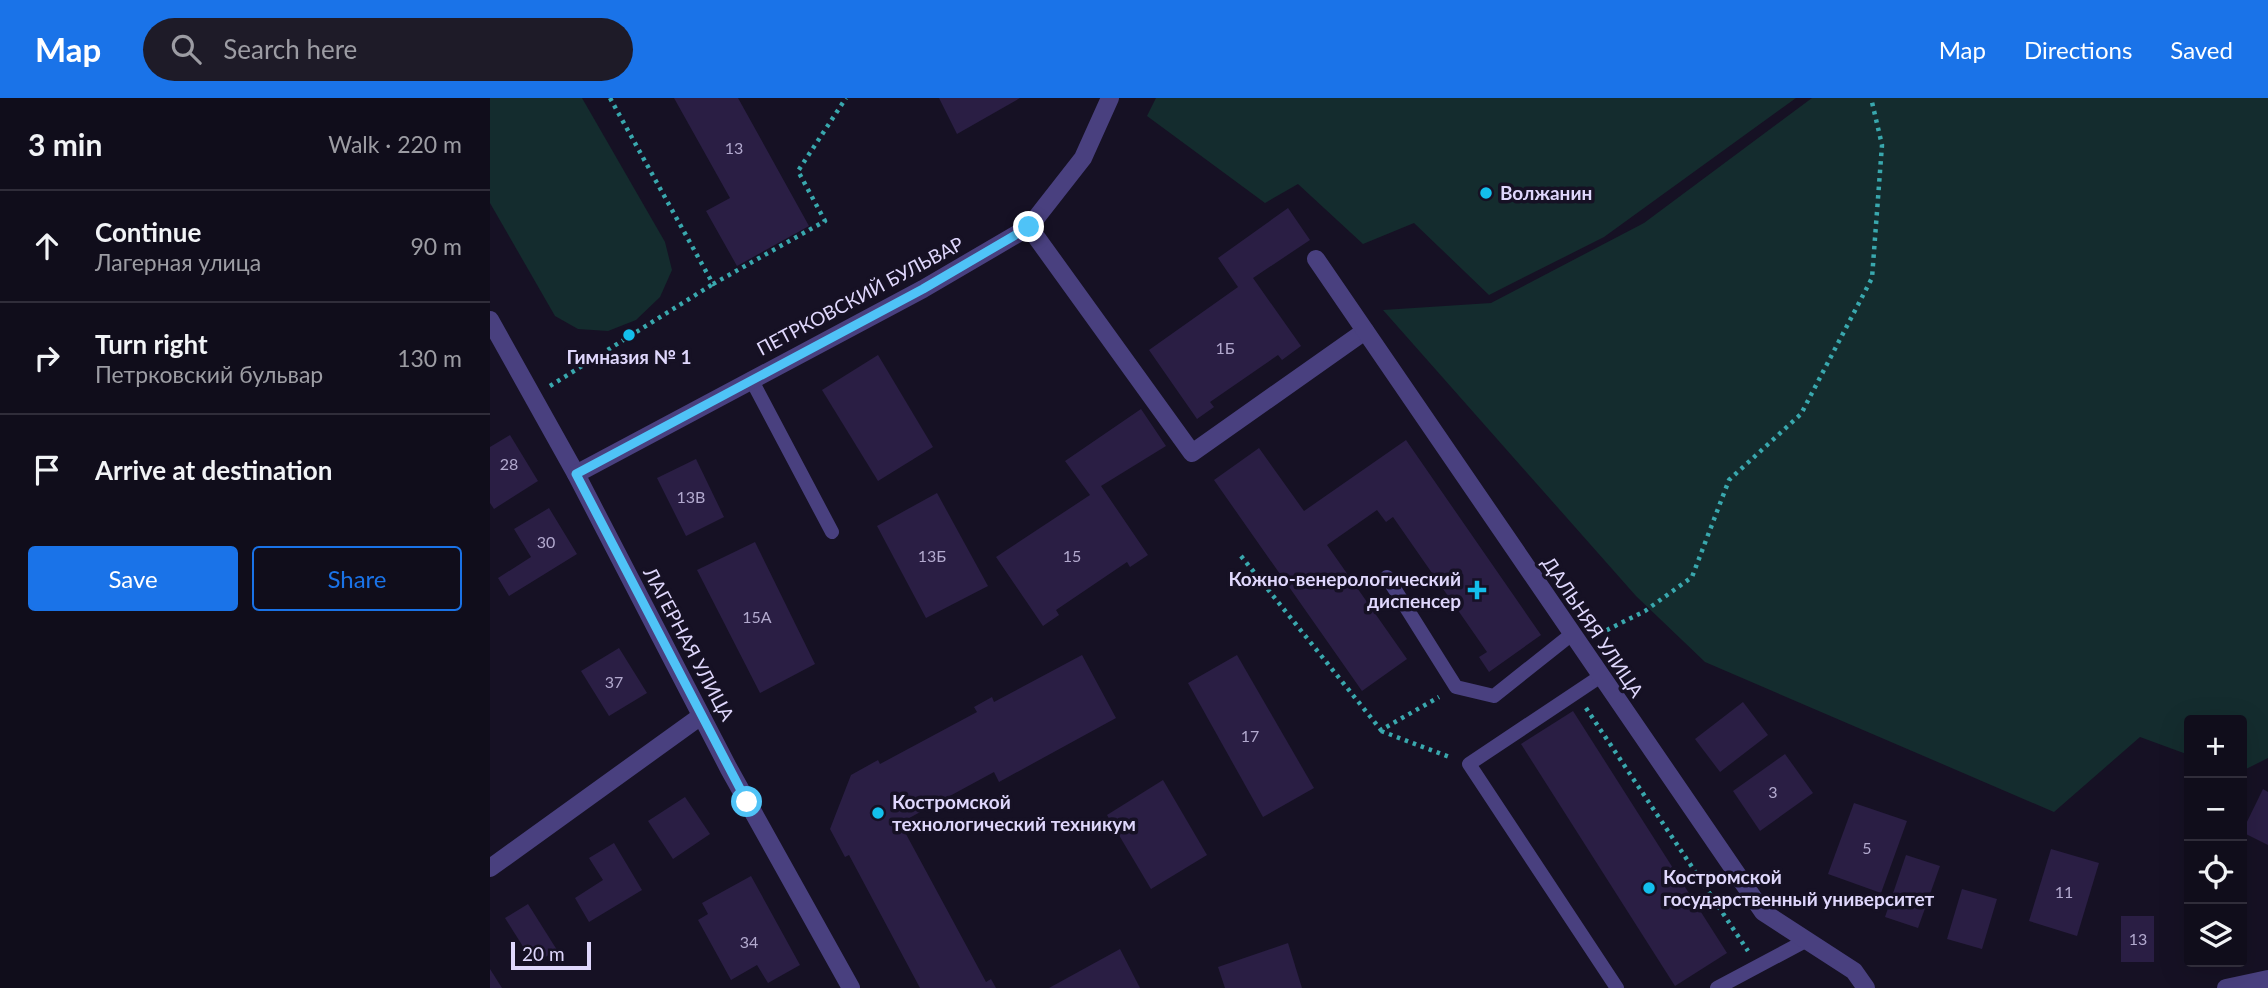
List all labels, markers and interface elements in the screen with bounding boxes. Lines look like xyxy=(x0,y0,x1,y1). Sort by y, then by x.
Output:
search box xyxy=(143,18,633,81)
text: Map xyxy=(35,29,101,69)
icon: search xyxy=(167,30,205,68)
text: Search here xyxy=(223,33,357,65)
text: Map xyxy=(1939,35,1986,64)
text: Directions xyxy=(2024,35,2132,64)
text: Saved xyxy=(2170,35,2233,64)
text: 3 min xyxy=(28,126,102,162)
text: Walk · 220 m xyxy=(328,130,462,158)
house number: 13 xyxy=(725,138,743,157)
place label: Волжанин xyxy=(1500,181,1592,204)
marker: Волжанин xyxy=(1478,185,1494,201)
route end xyxy=(1013,211,1044,242)
text: Continue xyxy=(95,216,201,248)
icon: ahead xyxy=(28,227,66,265)
street label: ПЕТРКОВСКИЙ БУЛЬВАР xyxy=(753,231,967,360)
text: 90 m xyxy=(411,232,462,260)
text: Лагерная улица xyxy=(95,248,261,276)
marker: Гимназия № 1 xyxy=(621,327,637,343)
text: Turn right xyxy=(95,328,208,360)
house number: 1Б xyxy=(1215,338,1235,357)
icon: right xyxy=(28,339,66,377)
text: 130 m xyxy=(397,344,462,372)
place label: Гимназия № 1 xyxy=(566,345,692,368)
text: Петрковский бульвар xyxy=(95,360,323,388)
icon: arrive xyxy=(28,451,66,489)
text: Arrive at destination xyxy=(95,454,332,486)
house number: 28 xyxy=(500,454,518,473)
house number: 13В xyxy=(677,487,705,506)
house number: 30 xyxy=(537,532,555,551)
button: Save xyxy=(28,546,238,611)
button: Share xyxy=(252,546,462,611)
house number: 13Б xyxy=(918,546,946,565)
house number: 15 xyxy=(1063,546,1081,565)
street label: ДАЛЬНЯЯ УЛИЦА xyxy=(1538,552,1649,702)
street label: ЛАГЕРНАЯ УЛИЦА xyxy=(639,562,740,725)
place label: Кожно-венерологический диспенсер xyxy=(1228,567,1461,612)
marker: Кожно-венерологический диспенсер xyxy=(1467,580,1487,600)
house number: 15А xyxy=(742,607,772,626)
house number: 37 xyxy=(605,672,623,691)
map controls xyxy=(2184,715,2247,967)
button: + xyxy=(2184,715,2247,778)
house number: 17 xyxy=(1241,726,1259,745)
button: − xyxy=(2184,778,2247,841)
house number: 3 xyxy=(1768,782,1778,801)
route start xyxy=(731,786,762,817)
place label: Костромской технологический техникум xyxy=(892,790,1136,835)
marker: Костромской технологический техникум xyxy=(870,805,886,821)
house number: 5 xyxy=(1862,838,1872,857)
button: locate xyxy=(2184,841,2247,904)
place label: Костромской государственный университет xyxy=(1663,865,1935,910)
marker: Костромской государственный университет xyxy=(1641,880,1657,896)
house number: 11 xyxy=(2055,882,2073,901)
button: layers xyxy=(2184,904,2247,967)
house number: 13 xyxy=(2129,929,2147,948)
house number: 34 xyxy=(740,932,758,951)
scale bar xyxy=(511,939,592,971)
text: 20 m xyxy=(522,942,565,965)

